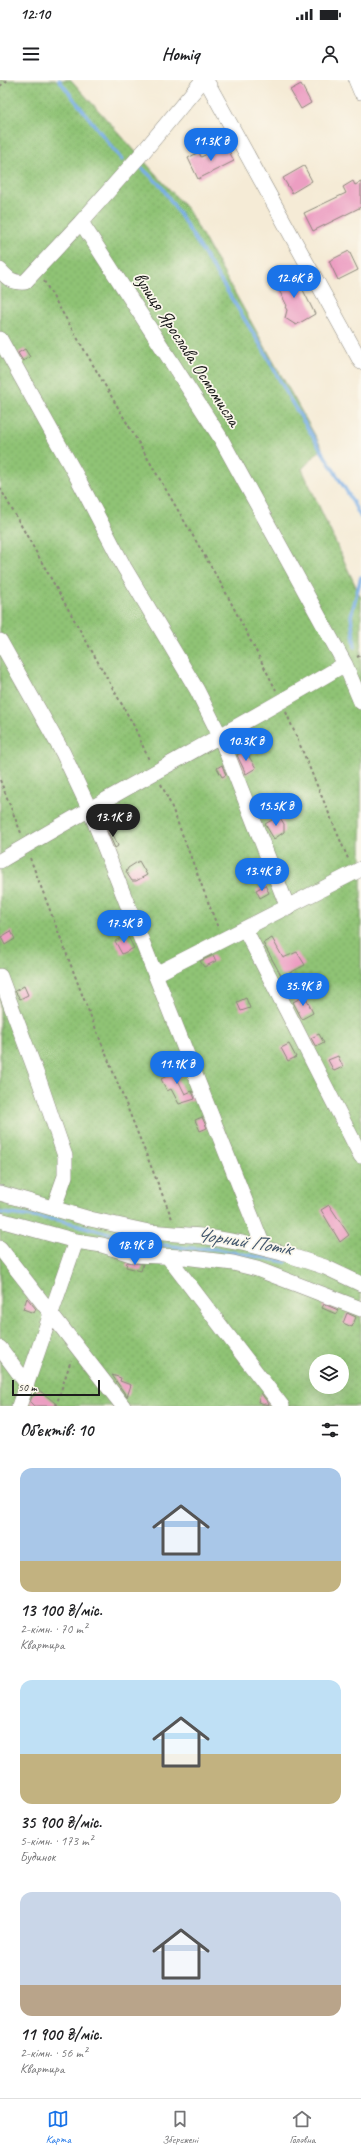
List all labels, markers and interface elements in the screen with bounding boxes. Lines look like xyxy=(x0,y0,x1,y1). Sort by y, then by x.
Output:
text: 12:10 xyxy=(20,5,50,24)
icon: menu xyxy=(20,43,42,65)
text: Homiq xyxy=(162,43,199,65)
icon: person xyxy=(319,43,341,65)
pin: 11.3K ₴ xyxy=(174,128,248,162)
text: 11.3K ₴ xyxy=(193,133,229,149)
pin: 12.6K ₴ xyxy=(257,265,331,299)
street label: вулиця Ярослава Осмомисла xyxy=(128,267,247,433)
text: 12.6K ₴ xyxy=(276,270,312,286)
pin: 10.3K ₴ xyxy=(209,728,283,762)
text: 10.3K ₴ xyxy=(228,733,264,749)
pin: 15.5K ₴ xyxy=(239,793,313,827)
text: 15.5K ₴ xyxy=(258,798,294,814)
pin: 13.1K ₴ xyxy=(76,804,150,838)
text: 13.1K ₴ xyxy=(95,809,131,825)
pin: 13.4K ₴ xyxy=(225,858,299,892)
text: 13.4K ₴ xyxy=(244,863,280,879)
pin: 17.5K ₴ xyxy=(87,910,161,944)
text: 17.5K ₴ xyxy=(106,915,142,931)
pin: 35.9K ₴ xyxy=(266,973,340,1007)
text: 35.9K ₴ xyxy=(285,978,321,994)
pin: 11.9K ₴ xyxy=(140,1051,214,1085)
text: 11.9K ₴ xyxy=(159,1056,195,1072)
water label: Чорний Потік xyxy=(195,1221,297,1261)
pin: 18.9K ₴ xyxy=(98,1232,172,1266)
text: 18.9K ₴ xyxy=(117,1237,153,1253)
map controls xyxy=(309,1354,349,1394)
button: layers xyxy=(309,1354,349,1394)
scale bar xyxy=(12,1378,100,1397)
text: 50 m xyxy=(18,1380,37,1394)
icon: filters xyxy=(319,1419,341,1441)
text: Об’єктів: 10 xyxy=(20,1420,93,1441)
icon: home xyxy=(145,1494,217,1566)
text: 13 100 ₴/міс. xyxy=(20,1600,102,1621)
text: 2-кімн. · 70 m² xyxy=(20,1621,87,1637)
text: Квартира xyxy=(20,1637,64,1653)
icon: home xyxy=(145,1706,217,1778)
text: 35 900 ₴/міс. xyxy=(20,1812,102,1833)
text: 5-кімн. · 173 m² xyxy=(20,1833,93,1849)
text: Будинок xyxy=(20,1849,56,1865)
icon: home xyxy=(145,1918,217,1990)
text: 11 900 ₴/міс. xyxy=(20,2024,102,2045)
text: 2-кімн. · 56 m² xyxy=(20,2045,87,2061)
text: Квартира xyxy=(20,2061,64,2077)
tab: Карта xyxy=(46,2108,71,2146)
tab: Збережені xyxy=(162,2108,198,2146)
tab: Головна xyxy=(290,2108,315,2146)

